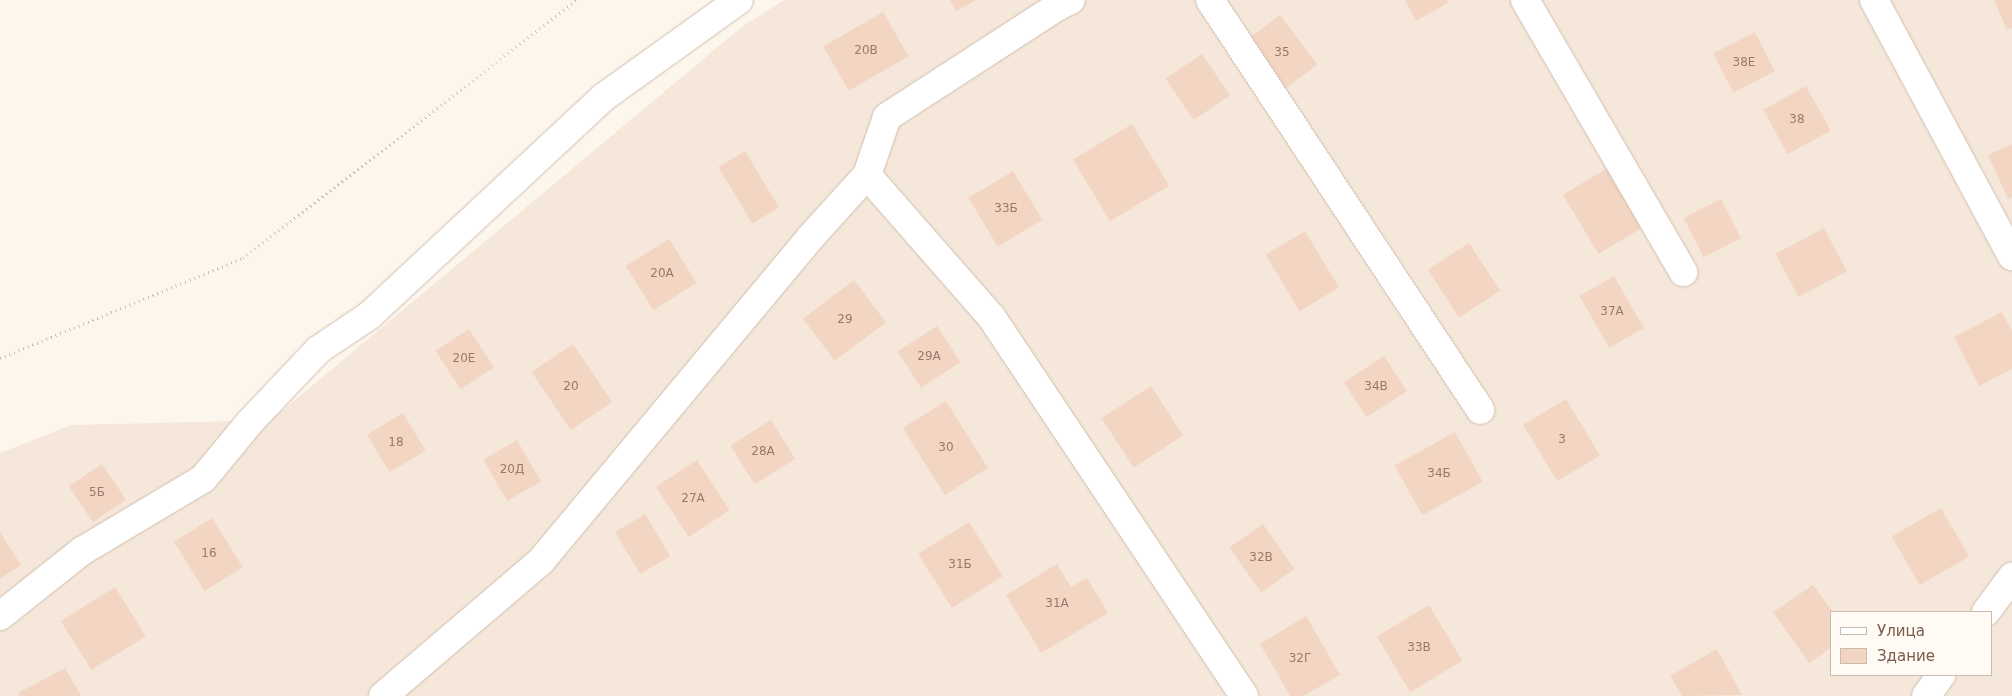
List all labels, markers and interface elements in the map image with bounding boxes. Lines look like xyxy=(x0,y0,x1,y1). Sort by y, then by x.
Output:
house number: 20В xyxy=(854,44,878,58)
house number: 35 xyxy=(1274,46,1290,60)
house number: 38Е xyxy=(1733,56,1755,70)
house number: 38 xyxy=(1789,113,1805,127)
house number: 33Б xyxy=(994,202,1018,216)
house number: 20А xyxy=(650,267,674,281)
house number: 37А xyxy=(1600,305,1624,319)
house number: 29 xyxy=(837,313,853,327)
house number: 29А xyxy=(917,350,941,364)
house number: 20Е xyxy=(453,352,475,366)
house number: 20 xyxy=(563,380,579,394)
house number: 34В xyxy=(1364,380,1388,394)
house number: 3 xyxy=(1558,433,1566,447)
house number: 18 xyxy=(388,436,404,450)
house number: 30 xyxy=(938,441,954,455)
house number: 28А xyxy=(751,445,775,459)
house number: 20Д xyxy=(500,463,524,477)
house number: 34Б xyxy=(1427,467,1451,481)
house number: 5Б xyxy=(89,486,105,500)
house number: 27А xyxy=(681,492,705,506)
house number: 16 xyxy=(201,547,217,561)
house number: 32В xyxy=(1249,551,1273,565)
house number: 31Б xyxy=(948,558,972,572)
house number: 31А xyxy=(1045,597,1069,611)
legend xyxy=(1830,611,1992,676)
text: Улица xyxy=(1877,622,1925,640)
house number: 33В xyxy=(1407,641,1431,655)
text: Здание xyxy=(1877,647,1935,665)
house number: 32Г xyxy=(1289,652,1311,666)

